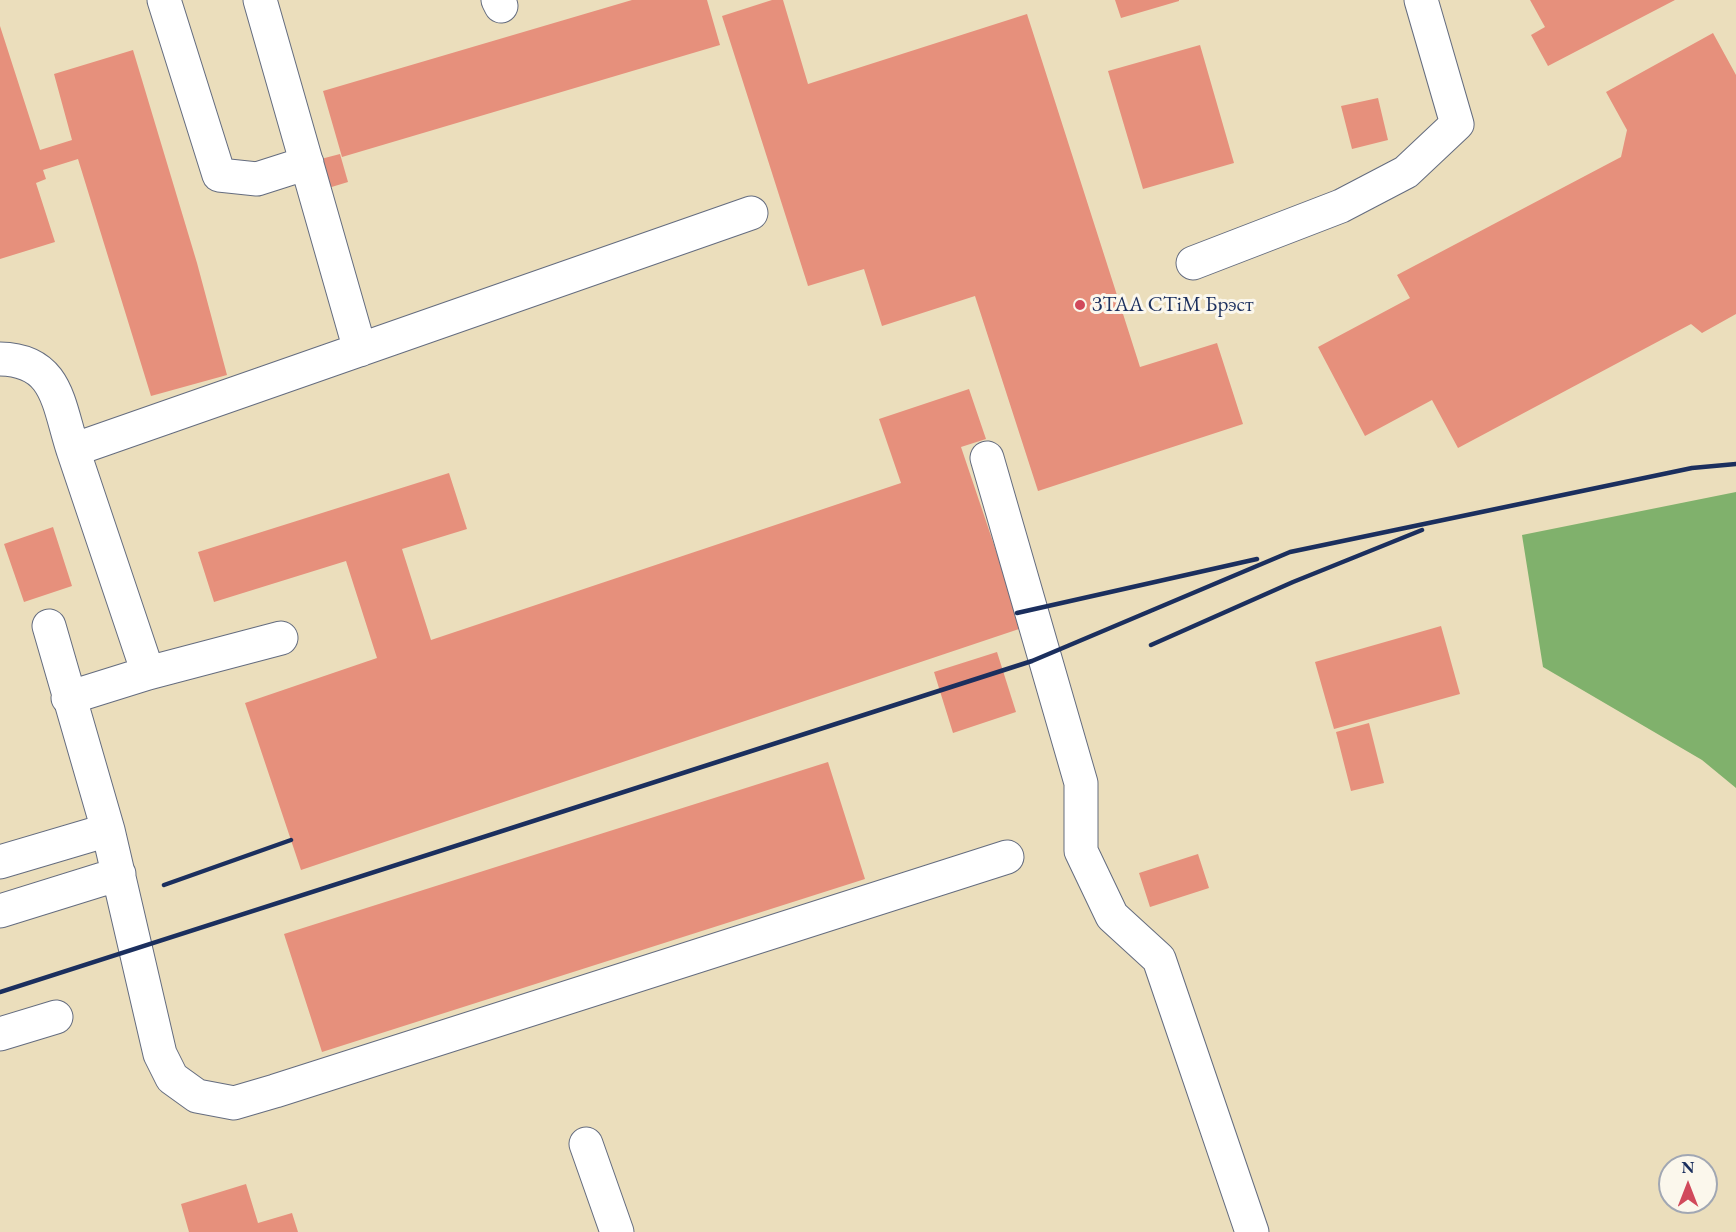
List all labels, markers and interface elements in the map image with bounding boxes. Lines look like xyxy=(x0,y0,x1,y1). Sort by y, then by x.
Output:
place label: ЗТАА СТіМ Брэст xyxy=(1092,292,1254,318)
marker: ЗТАА СТіМ Брэст xyxy=(1073,298,1087,312)
north arrow xyxy=(1658,1154,1718,1214)
text: N xyxy=(1682,1157,1694,1178)

